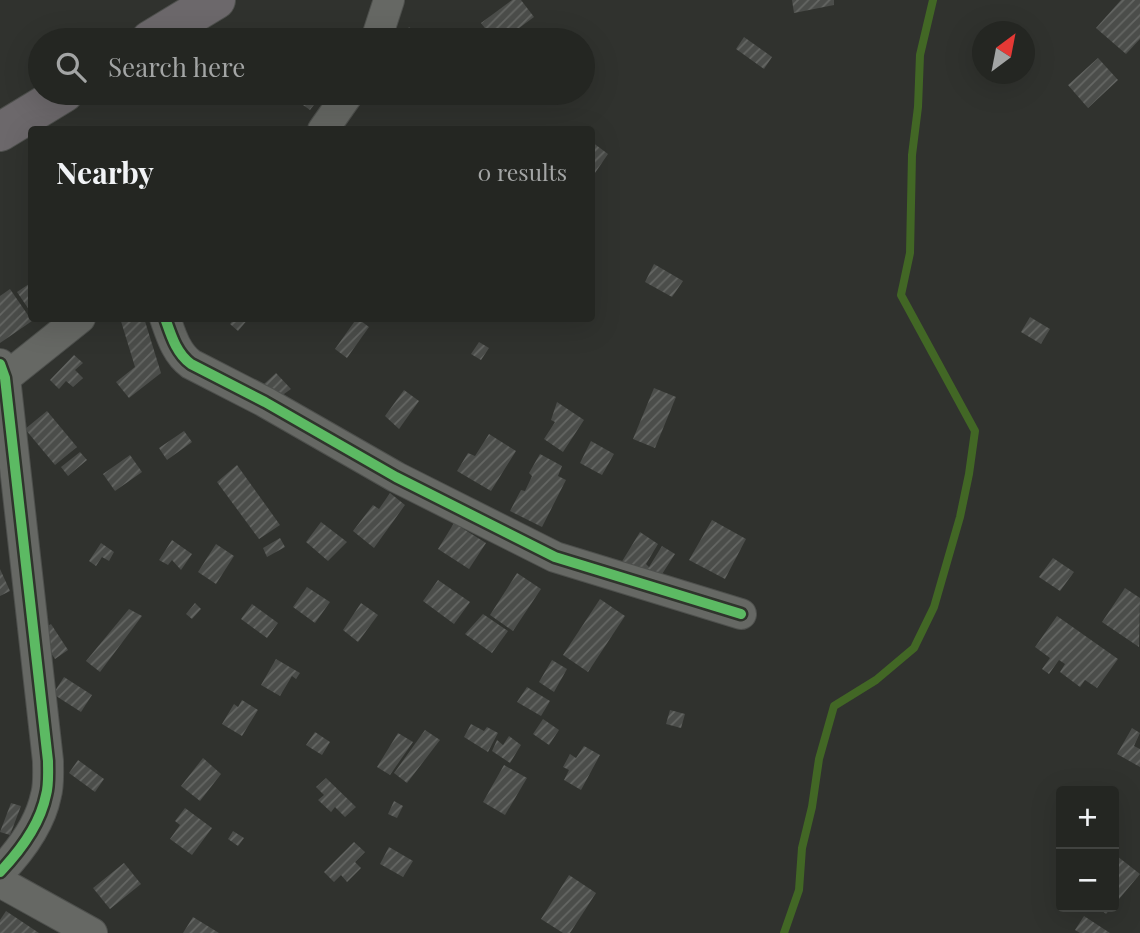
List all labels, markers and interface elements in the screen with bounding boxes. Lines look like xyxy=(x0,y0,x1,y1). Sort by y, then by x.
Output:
north arrow xyxy=(972,21,1035,84)
search box xyxy=(28,28,595,105)
icon: search xyxy=(52,48,90,86)
text: Search here xyxy=(108,49,245,84)
text: Nearby xyxy=(56,152,154,192)
text: 0 results xyxy=(477,156,567,187)
map controls xyxy=(1056,786,1119,912)
button: + xyxy=(1056,786,1119,849)
button: − xyxy=(1056,849,1119,912)

